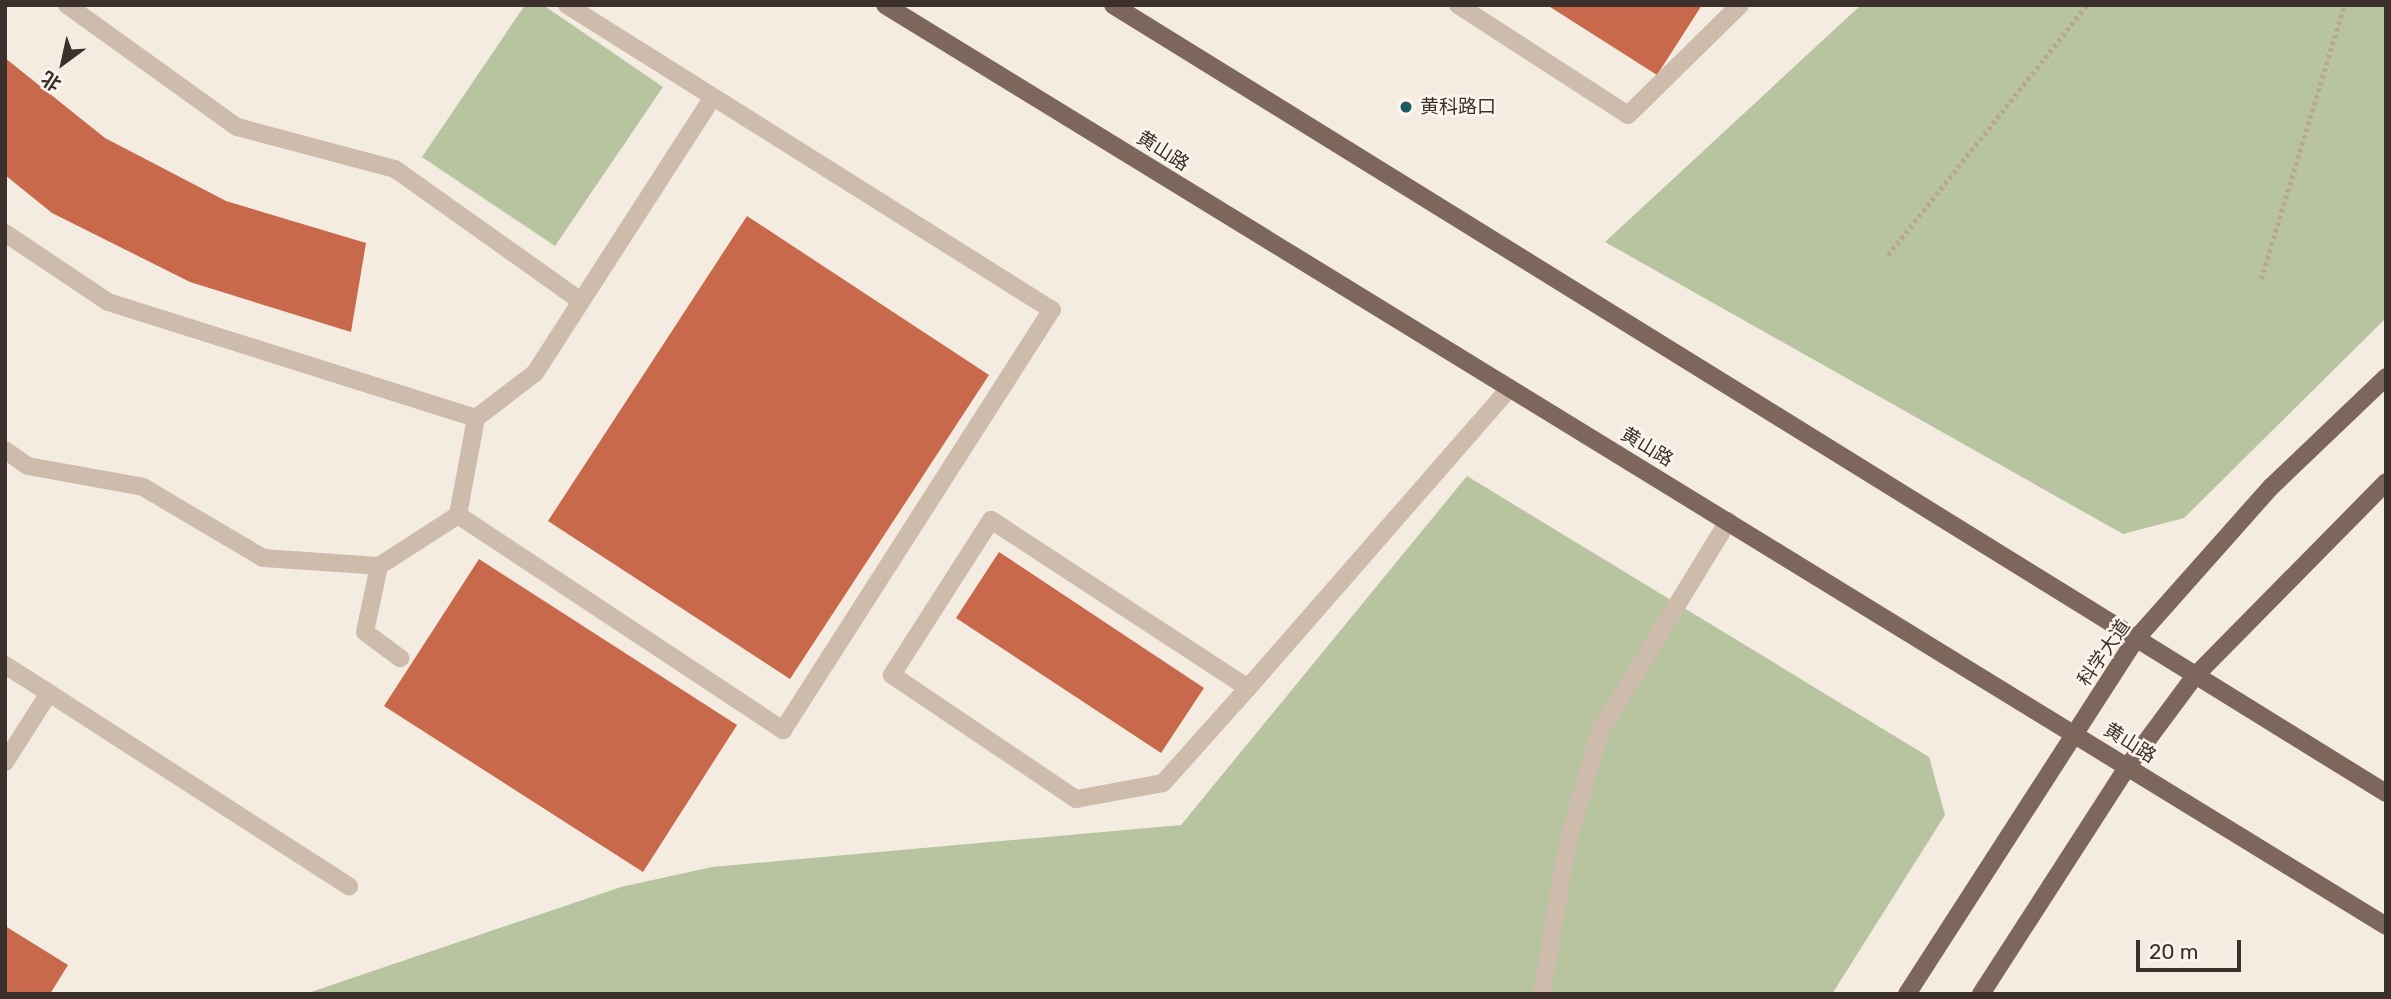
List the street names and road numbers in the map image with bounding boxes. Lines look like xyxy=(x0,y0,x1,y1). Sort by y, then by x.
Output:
street label: 黄山路 xyxy=(1133,126,1193,176)
street label: 黄山路 xyxy=(1617,423,1677,471)
street label: 科学大道 xyxy=(2073,615,2135,691)
street label: 黄山路 xyxy=(2100,718,2160,768)

